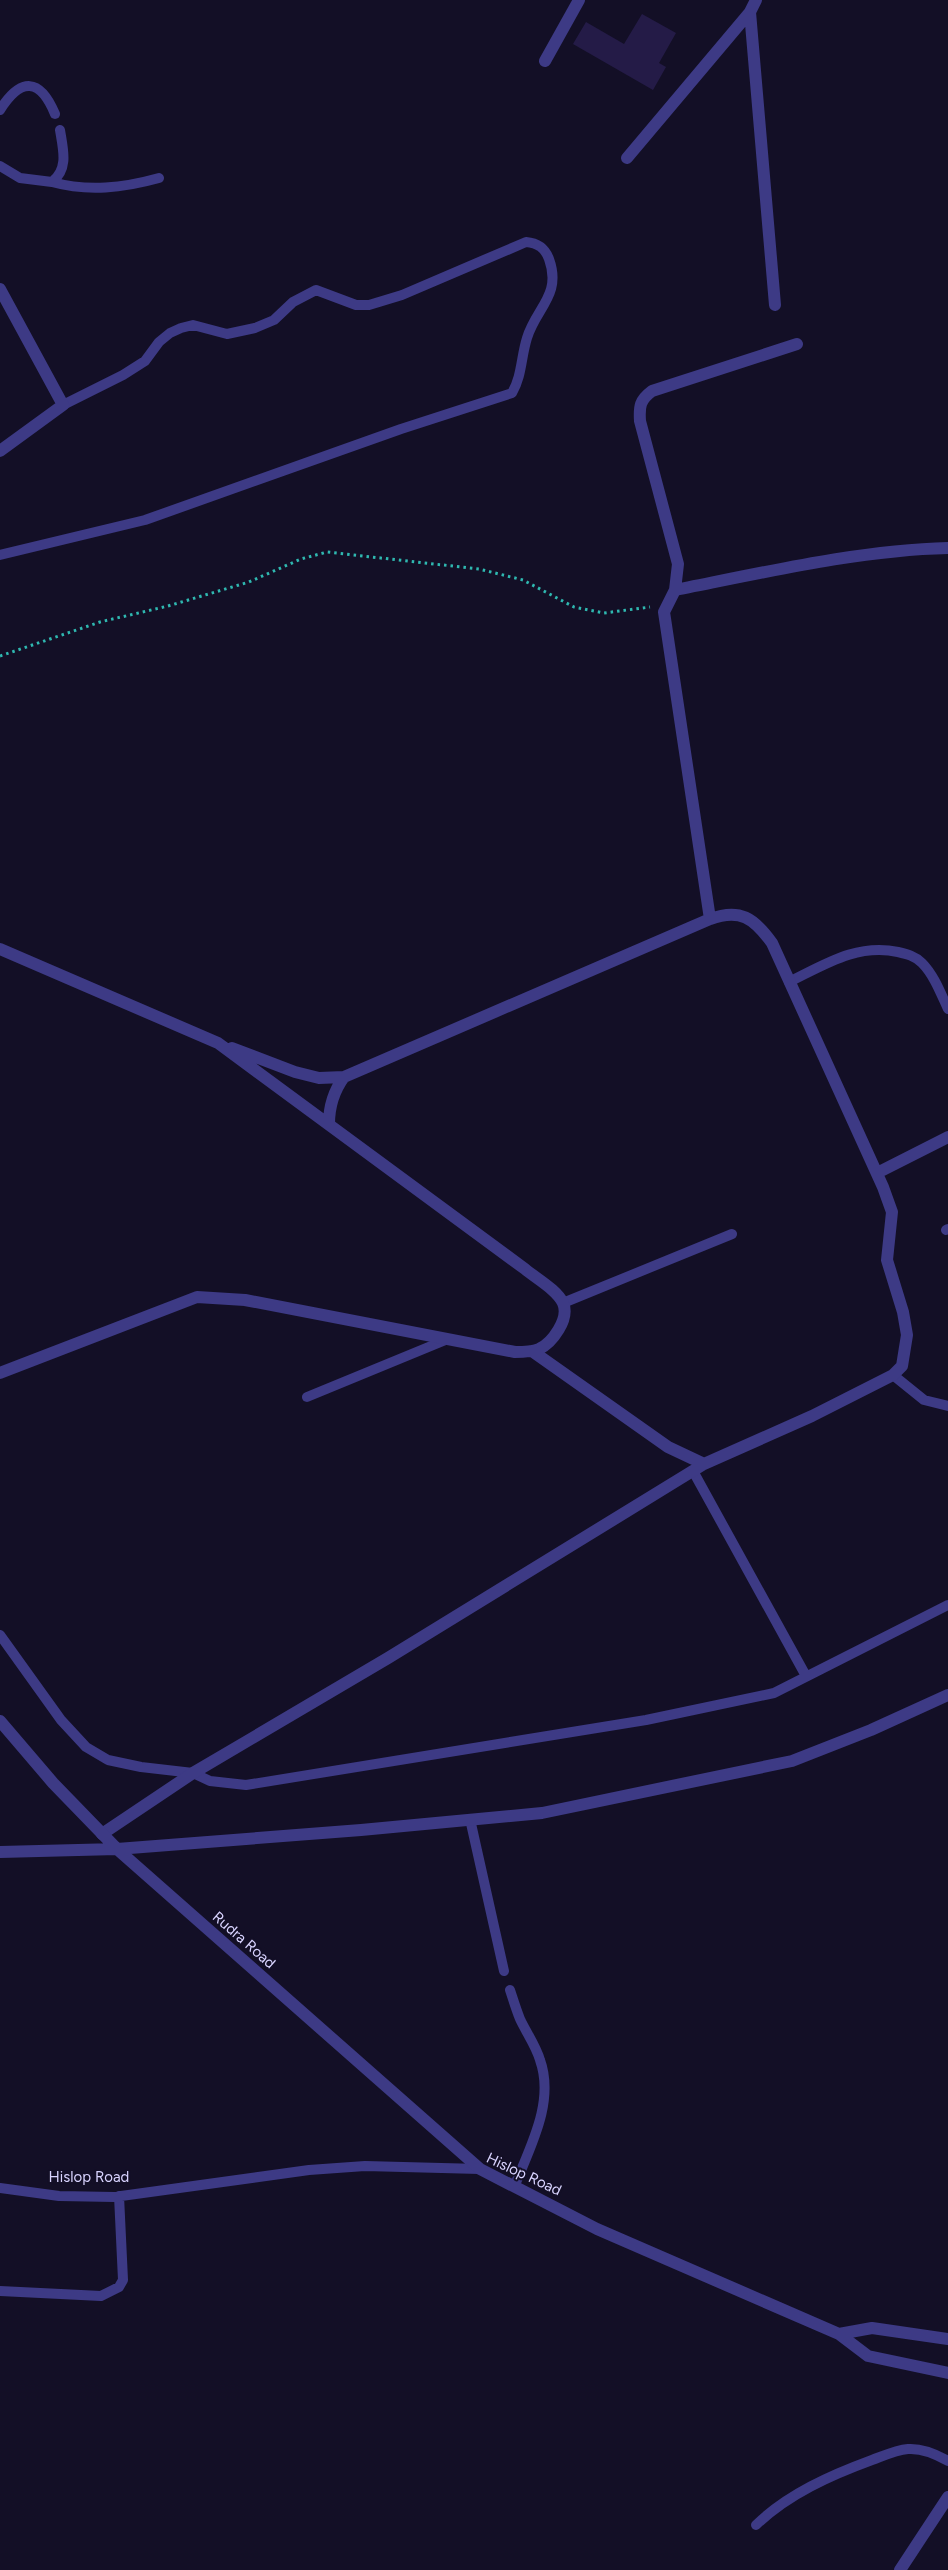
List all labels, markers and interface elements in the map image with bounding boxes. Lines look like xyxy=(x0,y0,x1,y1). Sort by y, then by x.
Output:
street label: Rudra Road xyxy=(209,1908,279,1972)
street label: Hislop Road xyxy=(484,2149,564,2199)
street label: Hislop Road xyxy=(49,2168,129,2186)

